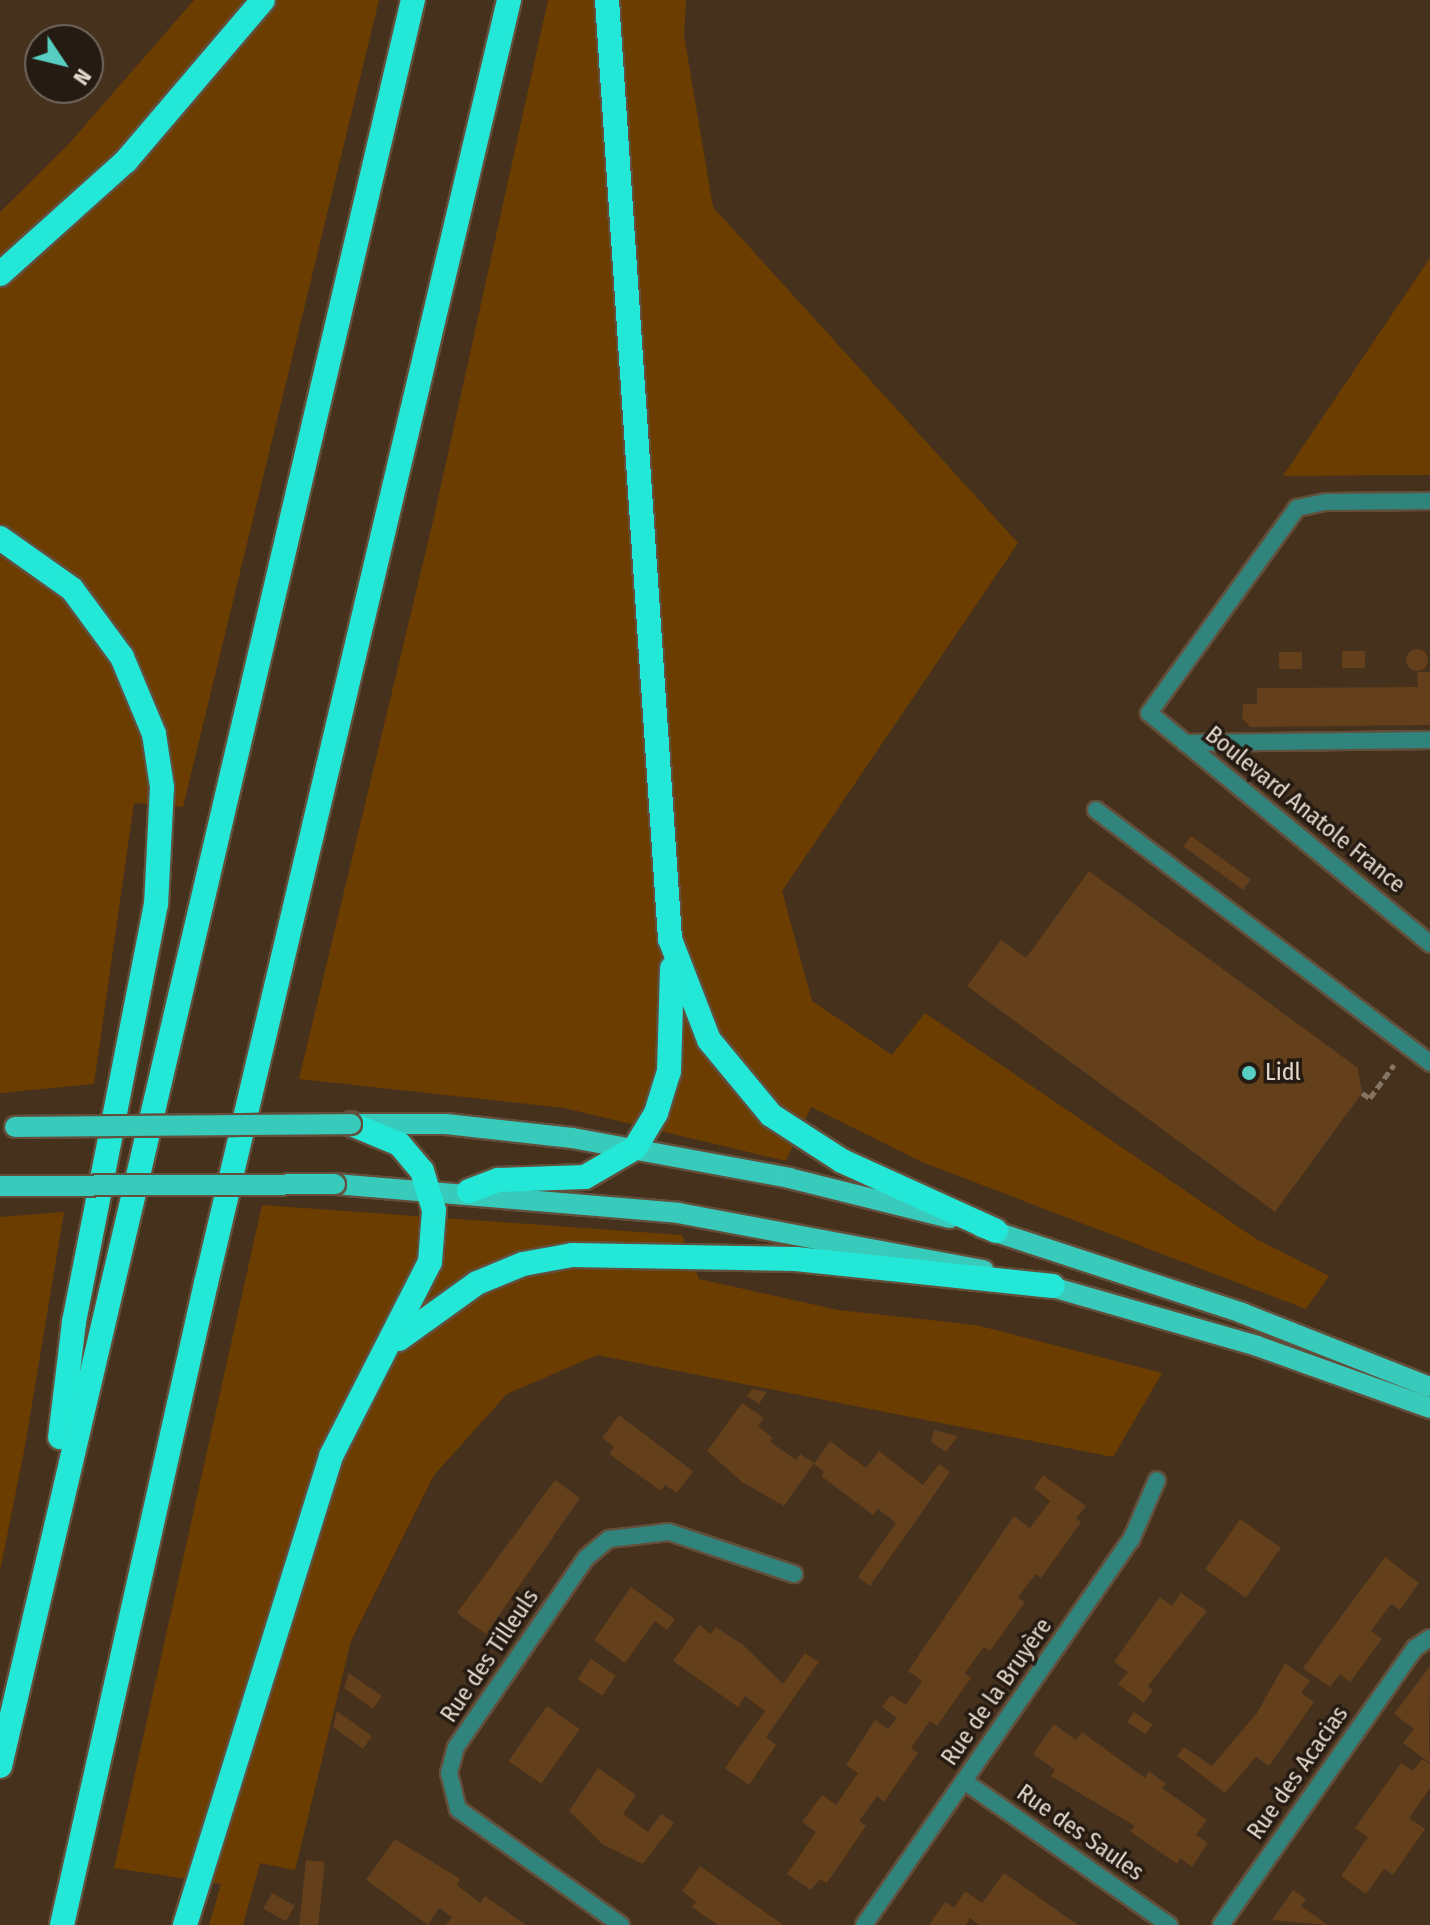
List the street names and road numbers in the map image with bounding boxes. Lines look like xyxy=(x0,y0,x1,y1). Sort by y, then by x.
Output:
street label: Boulevard Anatole France xyxy=(1199,721,1411,899)
street label: Rue des Tilleuls xyxy=(435,1584,545,1728)
street label: Rue de la Bruyère xyxy=(936,1613,1058,1771)
street label: Rue des Acacias xyxy=(1241,1701,1355,1845)
street label: Rue des Saules xyxy=(1011,1779,1149,1887)

